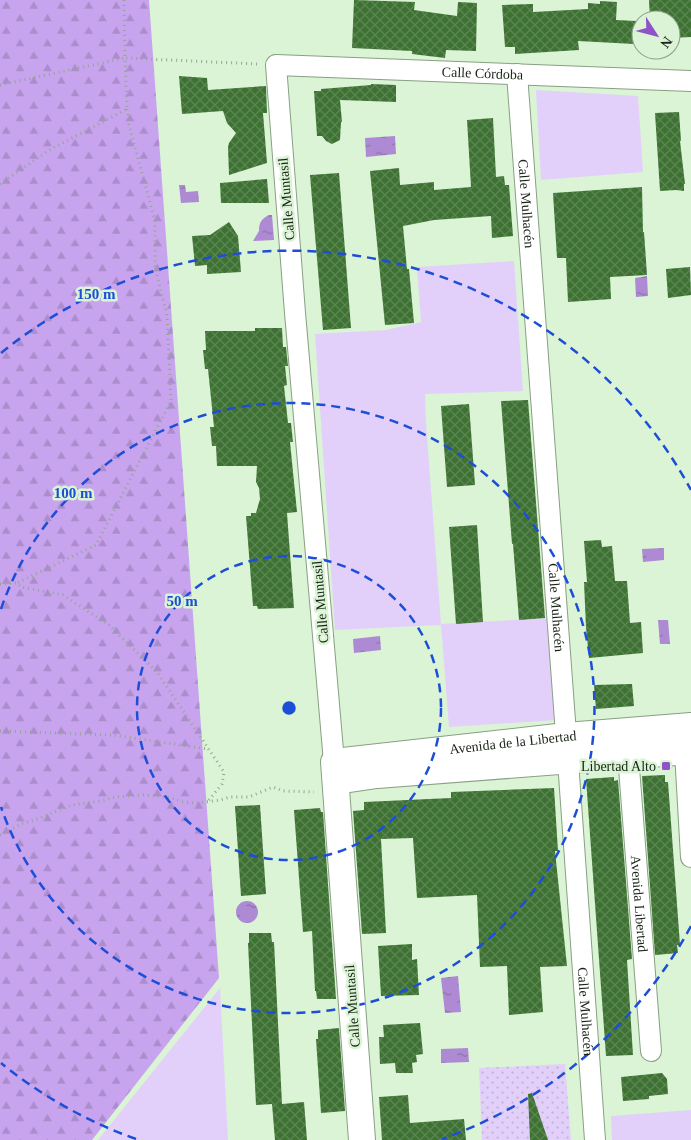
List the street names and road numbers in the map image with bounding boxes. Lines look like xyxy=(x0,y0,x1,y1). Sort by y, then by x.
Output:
street label: Calle Córdoba xyxy=(442,64,524,83)
street label: Calle Muntasil xyxy=(275,157,298,241)
street label: Calle Mulhacén xyxy=(515,159,537,249)
street label: Calle Muntasil xyxy=(309,560,332,644)
street label: Calle Mulhacén xyxy=(545,563,567,653)
street label: Avenida de la Libertad xyxy=(449,728,577,757)
street label: Avenida Libertad xyxy=(628,854,650,953)
street label: Calle Muntasil xyxy=(342,964,363,1048)
street label: Calle Mulhacén xyxy=(575,967,596,1056)

